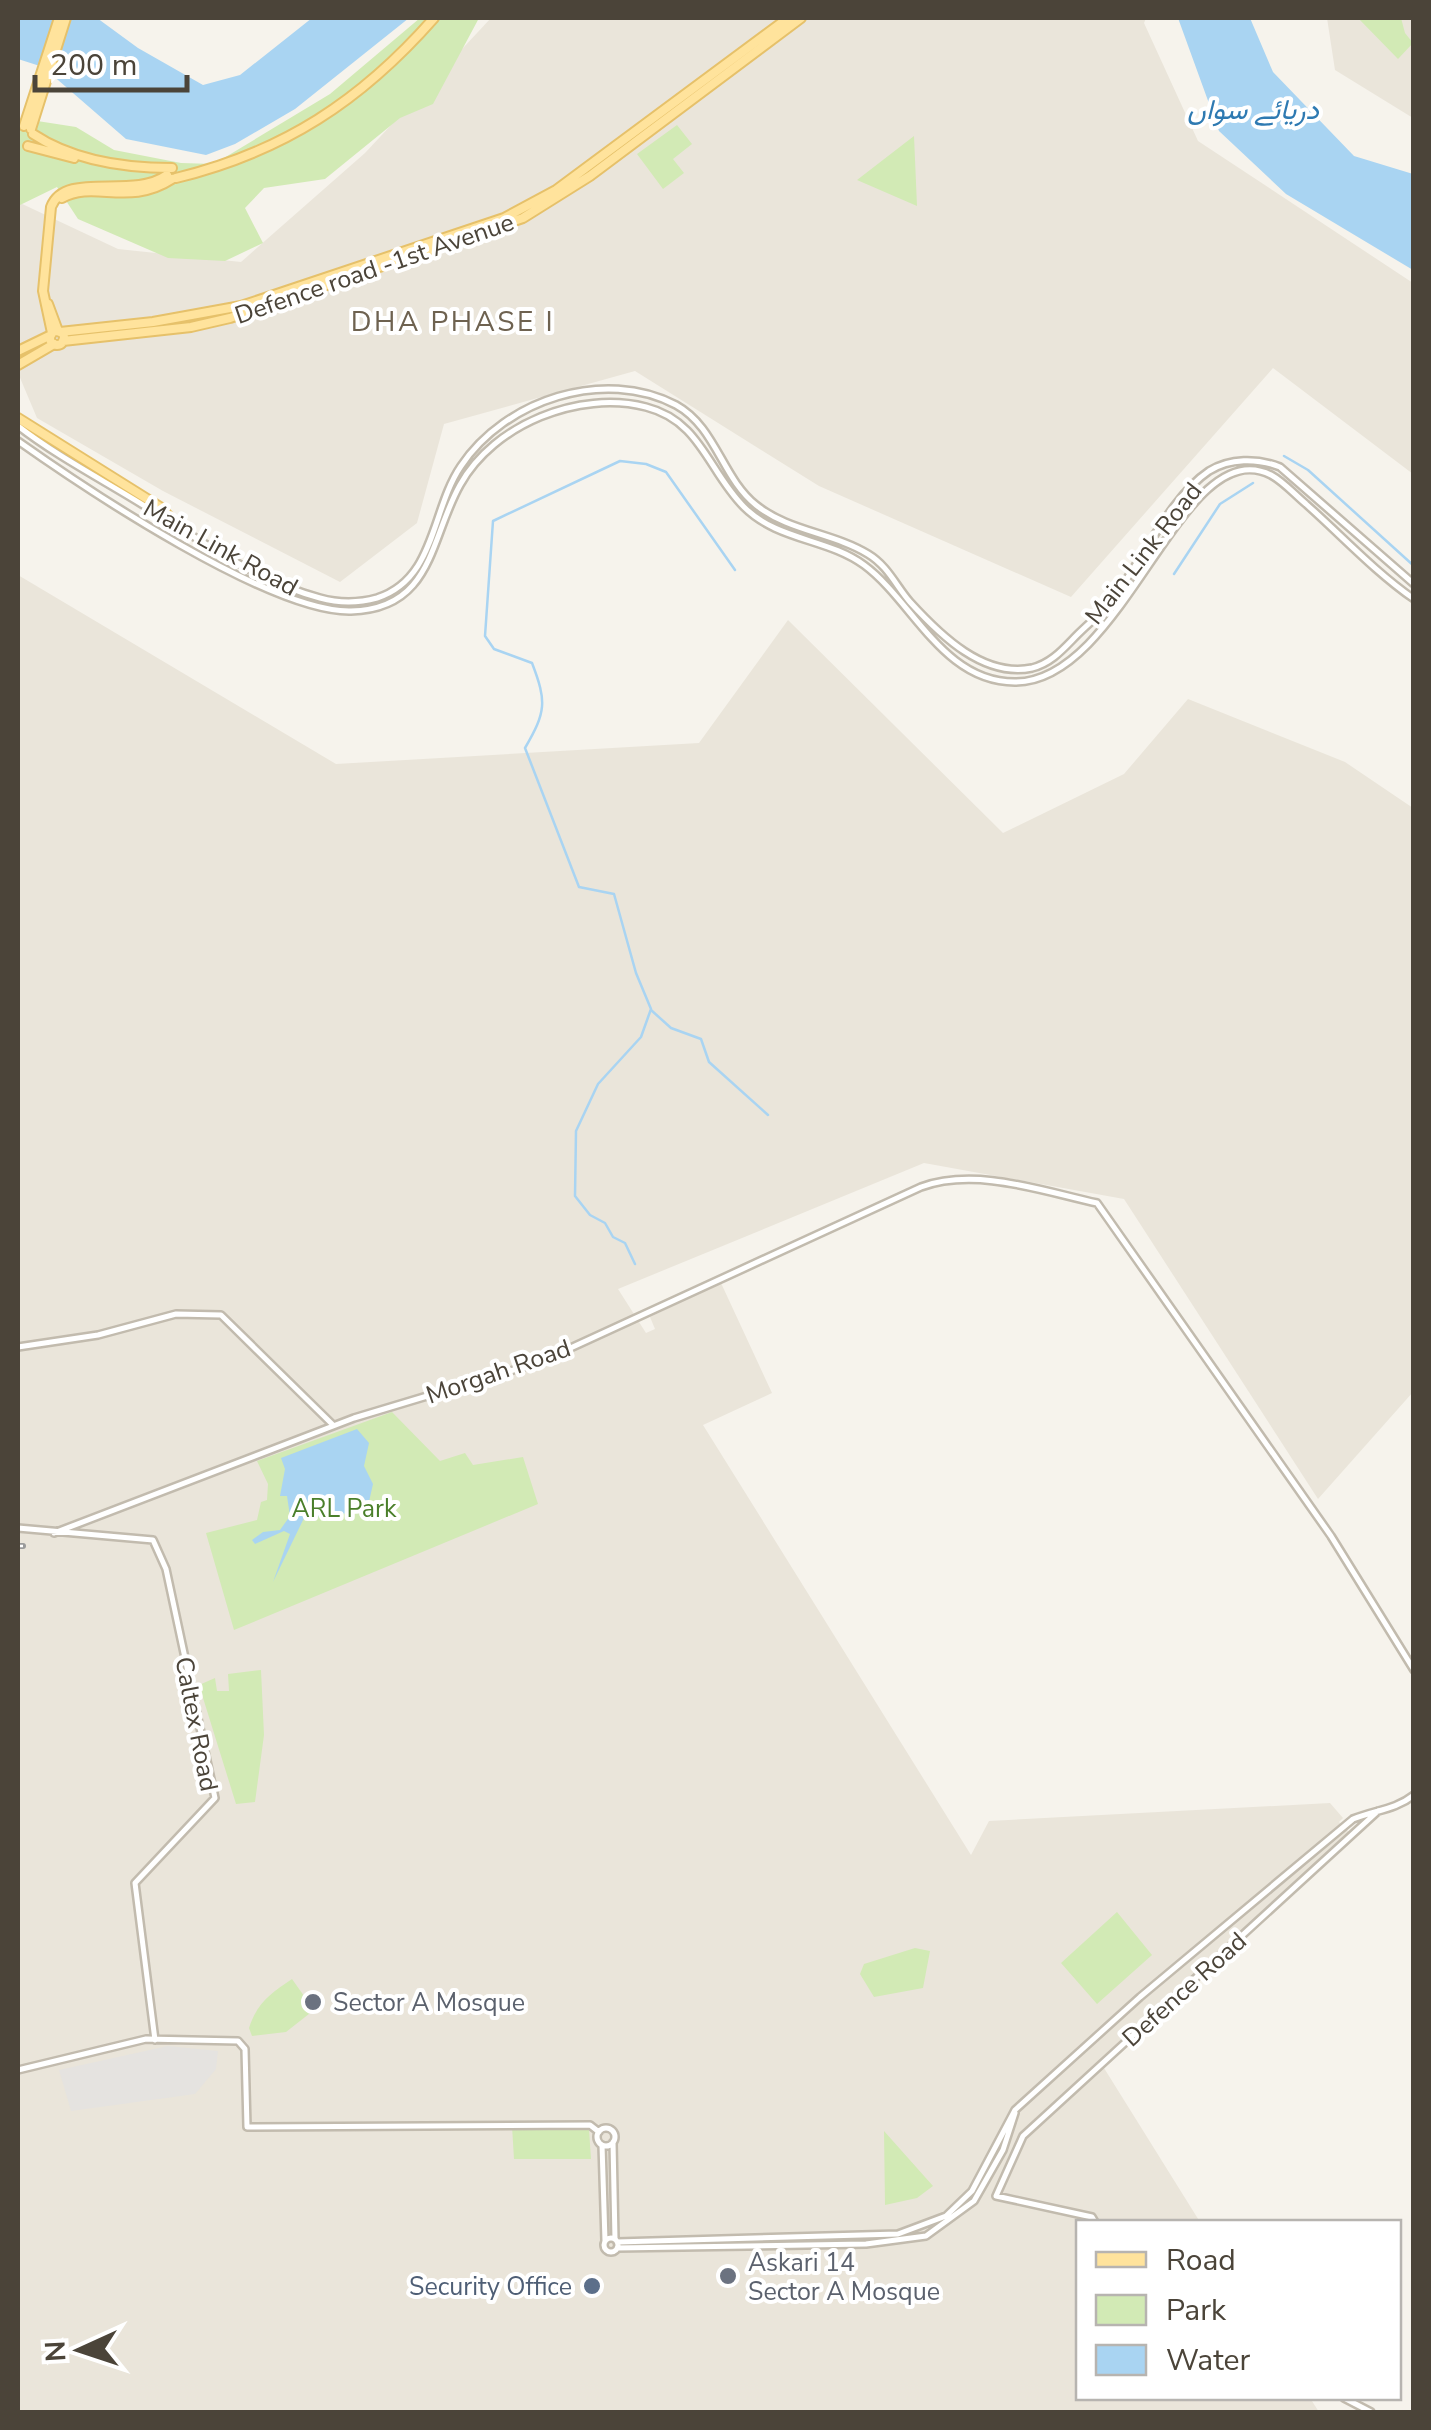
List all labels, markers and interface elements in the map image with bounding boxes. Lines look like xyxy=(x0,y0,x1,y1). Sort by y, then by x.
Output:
scale bar xyxy=(35,30,188,92)
text: 200 m xyxy=(50,45,137,86)
water label: دریائے سواں xyxy=(1187,91,1320,129)
street label: Defence road -1st Avenue xyxy=(230,205,518,333)
district label: DHA PHASE I xyxy=(351,303,555,341)
street label: Main Link Road xyxy=(1078,475,1210,632)
street label: Main Link Road xyxy=(137,491,304,604)
street label: Morgah Road xyxy=(422,1331,575,1413)
park label: ARL Park xyxy=(292,1492,397,1526)
street label: Caltex Road xyxy=(166,1654,226,1794)
street label: Defence Road xyxy=(1115,1925,1254,2055)
place label: Sector A Mosque xyxy=(333,1986,525,2020)
marker: Sector A Mosque xyxy=(302,1991,324,2013)
legend xyxy=(1076,2220,1401,2400)
text: Road xyxy=(1166,2240,1236,2281)
place label: Askari 14 Sector A Mosque xyxy=(748,2246,940,2309)
marker: Askari 14 Sector A Mosque xyxy=(717,2265,739,2287)
place label: Security Office xyxy=(409,2270,572,2304)
marker: Security Office xyxy=(581,2275,603,2297)
text: Park xyxy=(1166,2290,1227,2331)
north arrow xyxy=(30,2300,130,2400)
text: N xyxy=(37,2340,76,2363)
text: Water xyxy=(1166,2340,1251,2381)

